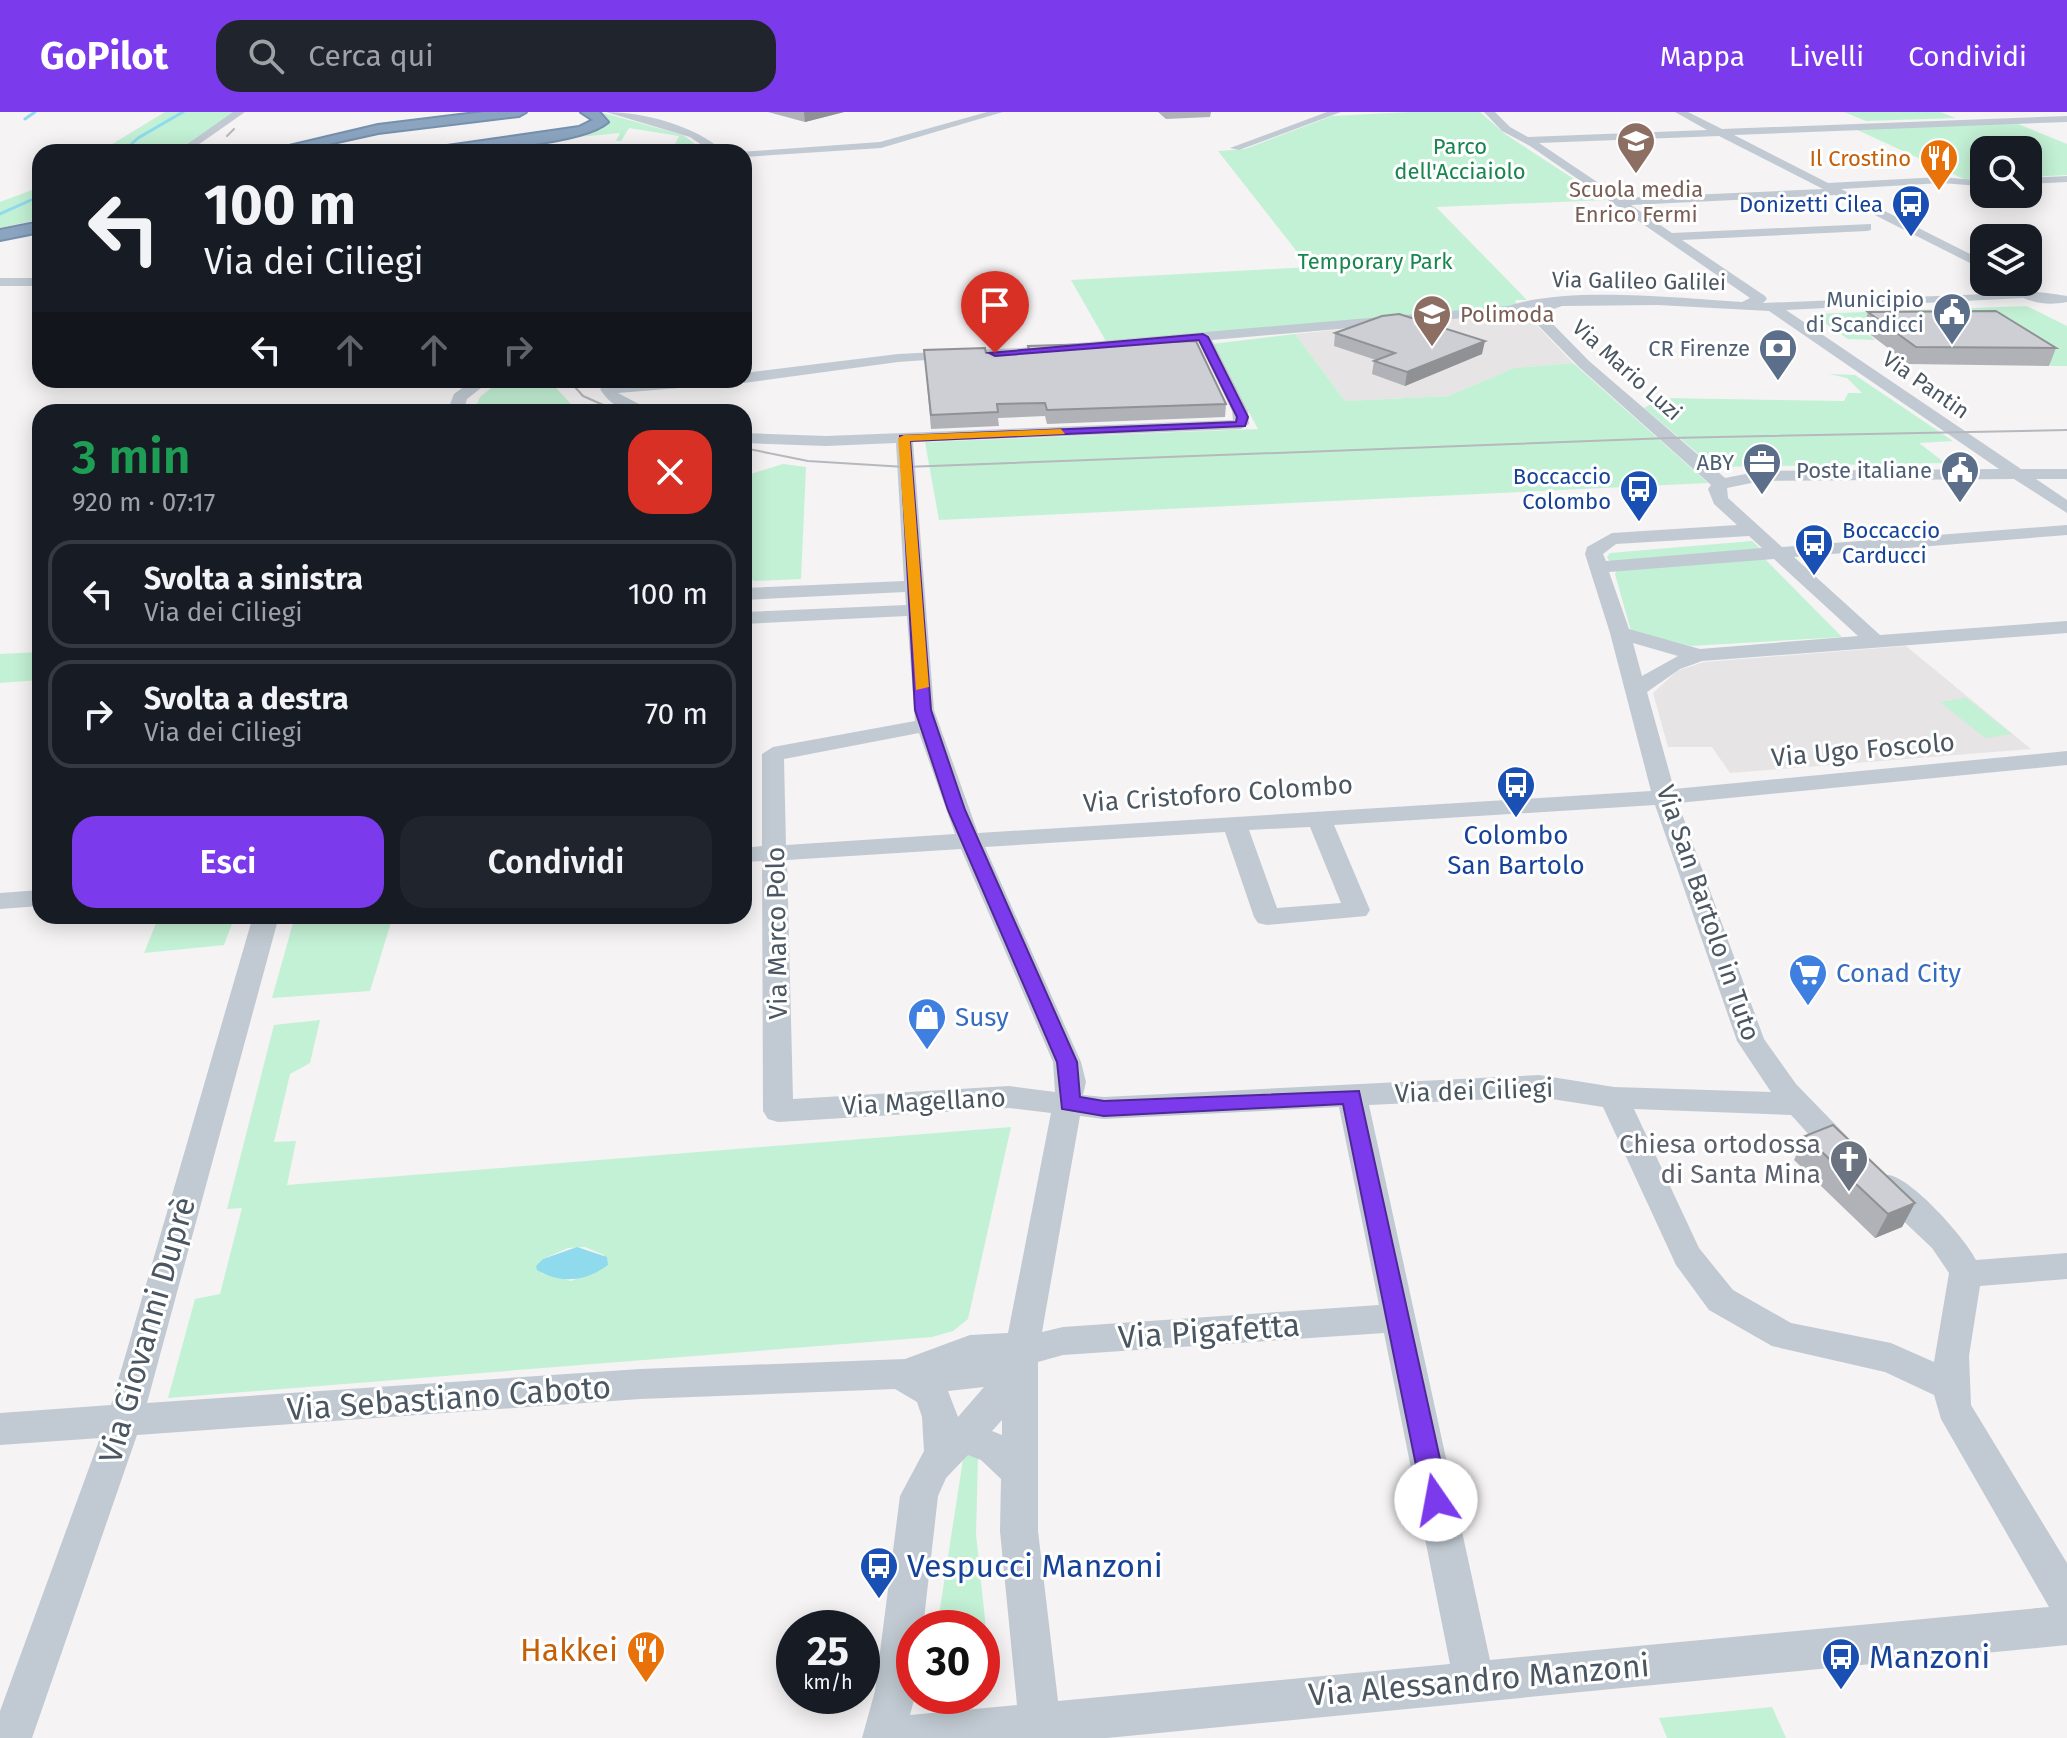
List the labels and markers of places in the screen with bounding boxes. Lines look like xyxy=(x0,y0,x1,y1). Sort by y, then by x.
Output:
school or university icon: Scuola media Enrico Fermi xyxy=(1615,120,1657,175)
restaurant icon: Il Crostino xyxy=(1918,137,1960,192)
place label: Il Crostino xyxy=(1809,145,1911,172)
place label: Scuola media Enrico Fermi xyxy=(1569,176,1703,228)
bus stop icon: Donizetti Cilea xyxy=(1890,183,1932,238)
place label: Donizetti Cilea xyxy=(1739,191,1883,218)
pin xyxy=(961,271,1029,353)
place label: Municipio di Scandicci xyxy=(1806,286,1924,338)
public building icon: Municipio di Scandicci xyxy=(1931,291,1973,346)
school or university icon: Polimoda xyxy=(1411,293,1453,348)
place label: Polimoda xyxy=(1460,301,1554,328)
bank icon: CR Firenze xyxy=(1757,327,1799,382)
place label: CR Firenze xyxy=(1648,335,1750,362)
office icon: ABY xyxy=(1741,441,1783,496)
place label: ABY xyxy=(1696,449,1734,476)
public building icon: Poste italiane xyxy=(1939,449,1981,504)
place label: Poste italiane xyxy=(1796,457,1932,484)
place label: Boccaccio Colombo xyxy=(1513,463,1611,515)
bus stop icon: Boccaccio Colombo xyxy=(1618,468,1660,523)
place label: Boccaccio Carducci xyxy=(1842,517,1940,569)
bus stop icon: Boccaccio Carducci xyxy=(1793,522,1835,577)
bus stop icon: Colombo San Bartolo xyxy=(1495,764,1537,819)
place label: Colombo San Bartolo xyxy=(1447,820,1585,881)
supermarket icon: Conad City xyxy=(1787,952,1829,1007)
place label: Conad City xyxy=(1836,958,1961,989)
shop icon: Susy xyxy=(906,996,948,1051)
place label: Susy xyxy=(955,1002,1009,1033)
place label: Chiesa ortodossa di Santa Mina xyxy=(1619,1129,1821,1190)
church icon: Chiesa ortodossa di Santa Mina xyxy=(1828,1138,1870,1193)
bus stop icon: Vespucci Manzoni xyxy=(858,1545,900,1600)
place label: Vespucci Manzoni xyxy=(907,1547,1163,1585)
restaurant icon: Hakkei xyxy=(625,1629,667,1684)
place label: Hakkei xyxy=(520,1631,618,1669)
bus stop icon: Manzoni xyxy=(1820,1636,1862,1691)
place label: Manzoni xyxy=(1869,1638,1990,1676)

